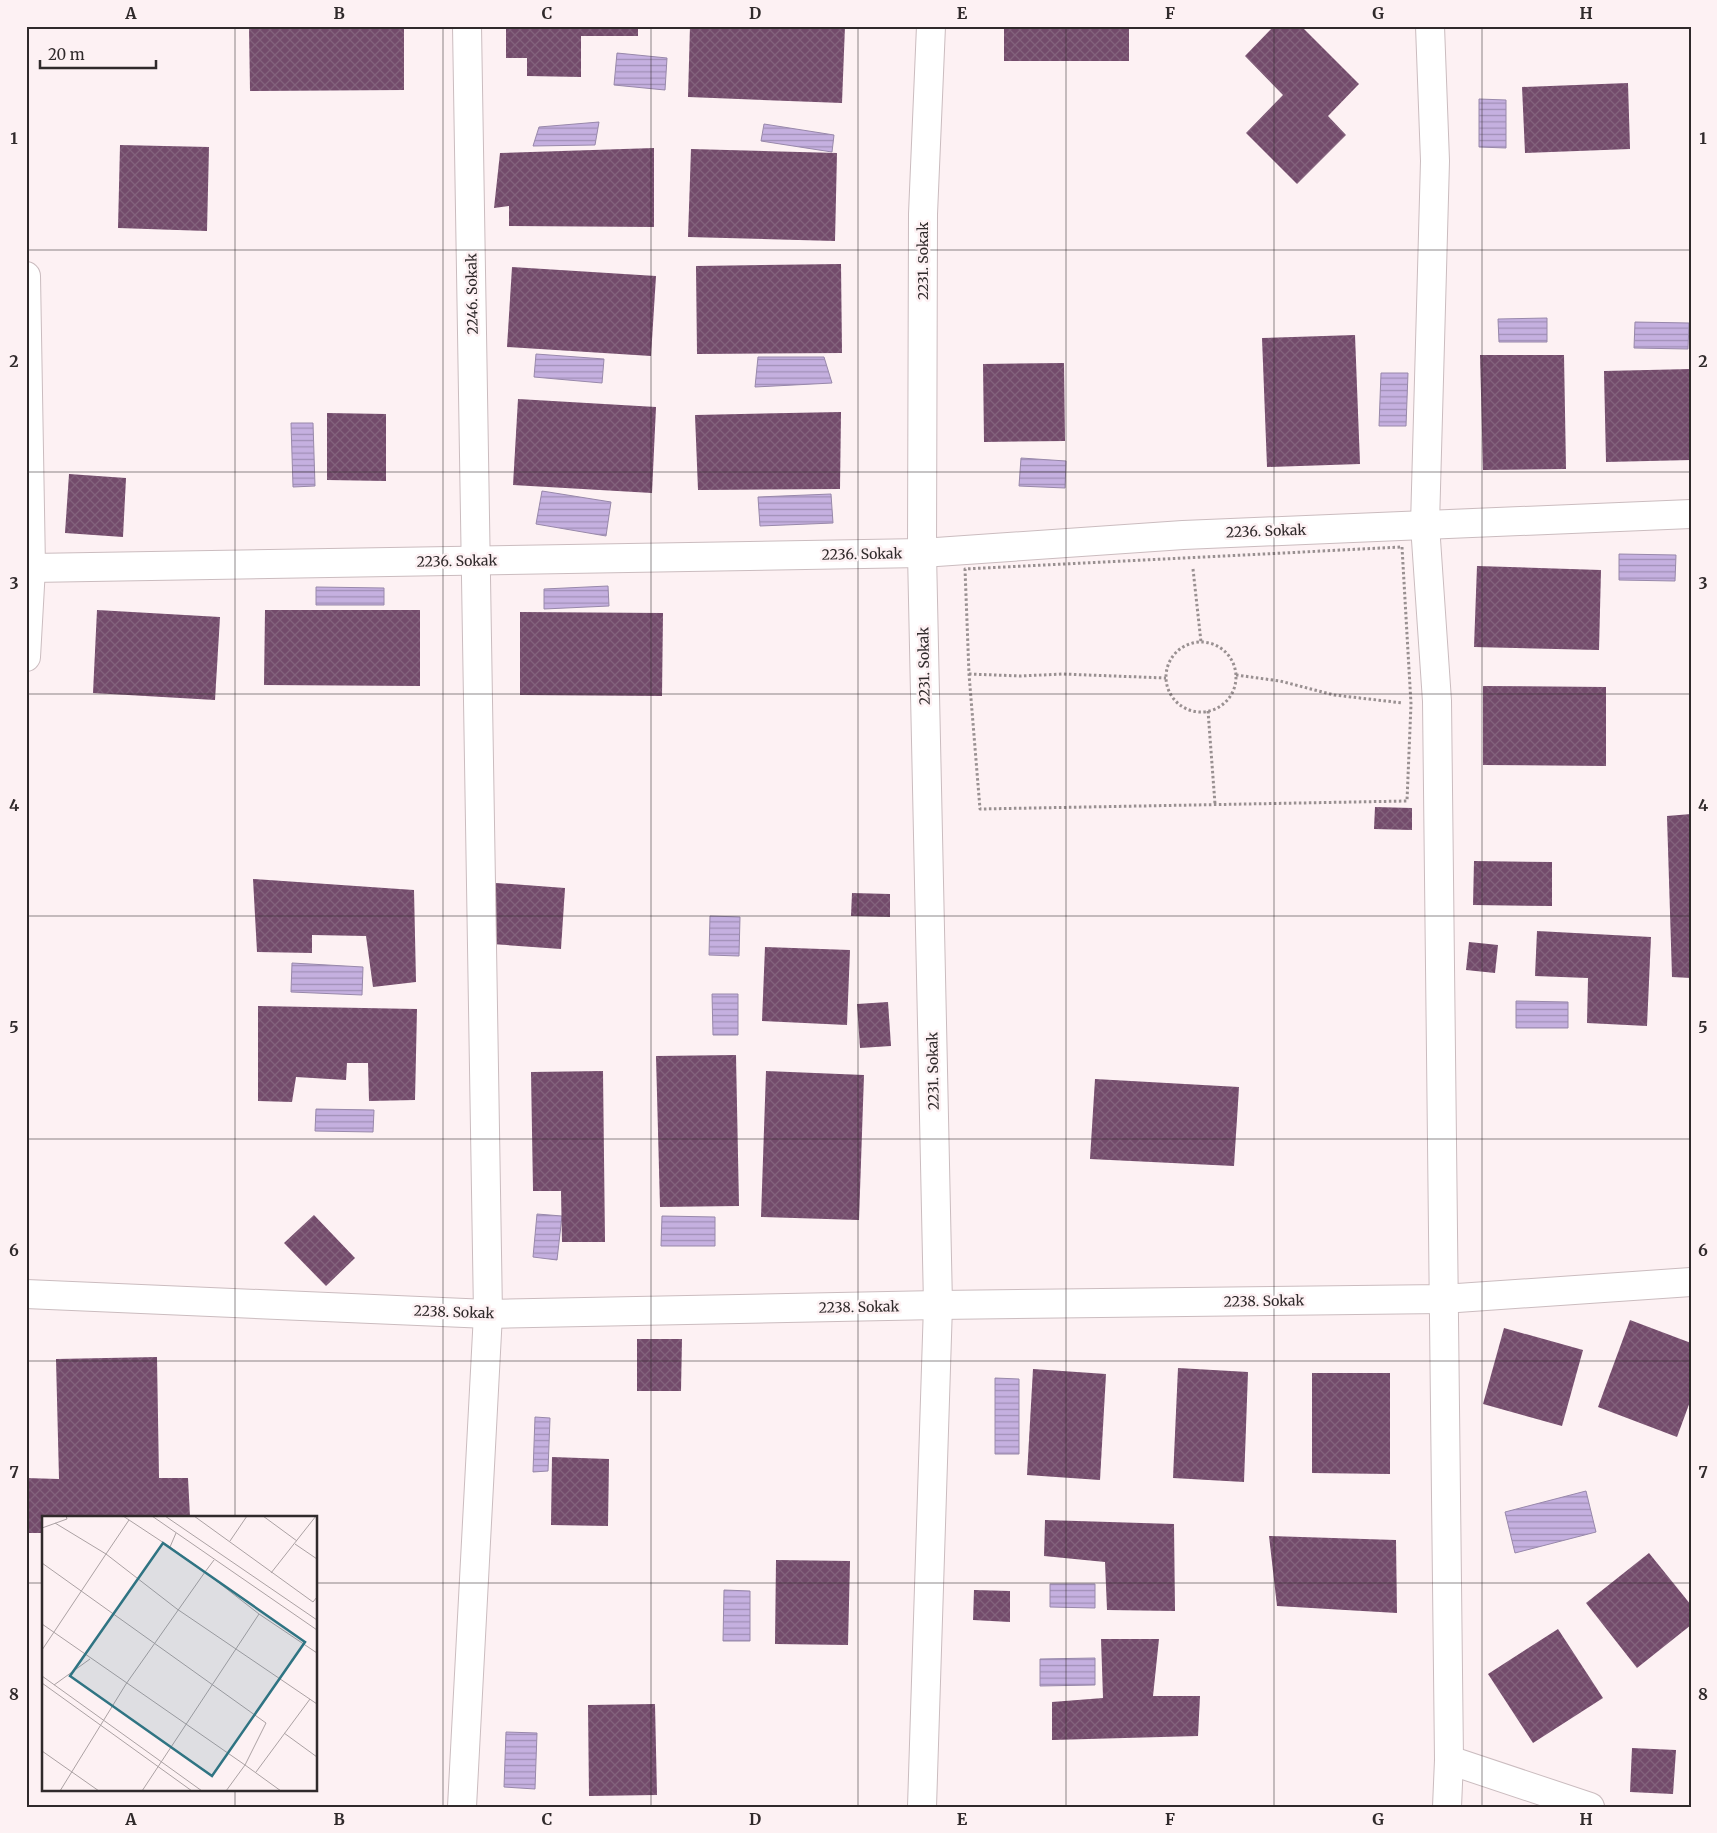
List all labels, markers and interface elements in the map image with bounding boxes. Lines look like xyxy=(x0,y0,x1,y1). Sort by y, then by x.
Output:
text: A xyxy=(124,3,137,23)
text: B xyxy=(333,3,345,23)
text: C xyxy=(542,3,552,23)
text: D xyxy=(749,3,761,23)
text: E xyxy=(957,3,968,23)
text: F xyxy=(1165,3,1175,23)
text: G xyxy=(1372,3,1384,23)
text: H xyxy=(1579,3,1593,23)
scale bar xyxy=(40,38,156,70)
text: 20 m xyxy=(48,45,85,64)
text: 1 xyxy=(10,128,18,148)
text: 1 xyxy=(1699,128,1707,148)
street label: 2231. Sokak xyxy=(914,222,932,300)
street label: 2246. Sokak xyxy=(462,253,482,335)
text: 2 xyxy=(9,351,19,371)
text: 2 xyxy=(1698,351,1708,371)
street label: 2236. Sokak xyxy=(1225,521,1307,541)
street label: 2236. Sokak xyxy=(822,544,903,564)
street label: 2236. Sokak xyxy=(417,551,498,571)
text: 3 xyxy=(9,573,19,593)
text: 3 xyxy=(1698,573,1708,593)
street label: 2231. Sokak xyxy=(914,627,934,705)
text: 4 xyxy=(9,795,19,815)
text: 4 xyxy=(1698,795,1708,815)
text: 5 xyxy=(9,1017,19,1037)
text: 5 xyxy=(1698,1017,1708,1037)
street label: 2231. Sokak xyxy=(923,1032,943,1110)
text: 6 xyxy=(9,1240,19,1260)
text: 6 xyxy=(1698,1240,1708,1260)
street label: 2238. Sokak xyxy=(1224,1291,1305,1311)
street label: 2238. Sokak xyxy=(819,1297,900,1317)
street label: 2238. Sokak xyxy=(413,1302,495,1322)
text: 7 xyxy=(9,1462,19,1482)
text: 7 xyxy=(1698,1462,1708,1482)
inset map xyxy=(42,1516,318,1790)
text: 8 xyxy=(9,1684,19,1704)
text: 8 xyxy=(1698,1684,1708,1704)
text: A xyxy=(124,1809,137,1829)
text: B xyxy=(333,1809,345,1829)
text: C xyxy=(542,1809,552,1829)
text: D xyxy=(749,1809,761,1829)
text: E xyxy=(957,1809,968,1829)
text: F xyxy=(1165,1809,1175,1829)
text: G xyxy=(1372,1809,1384,1829)
text: H xyxy=(1579,1809,1593,1829)

